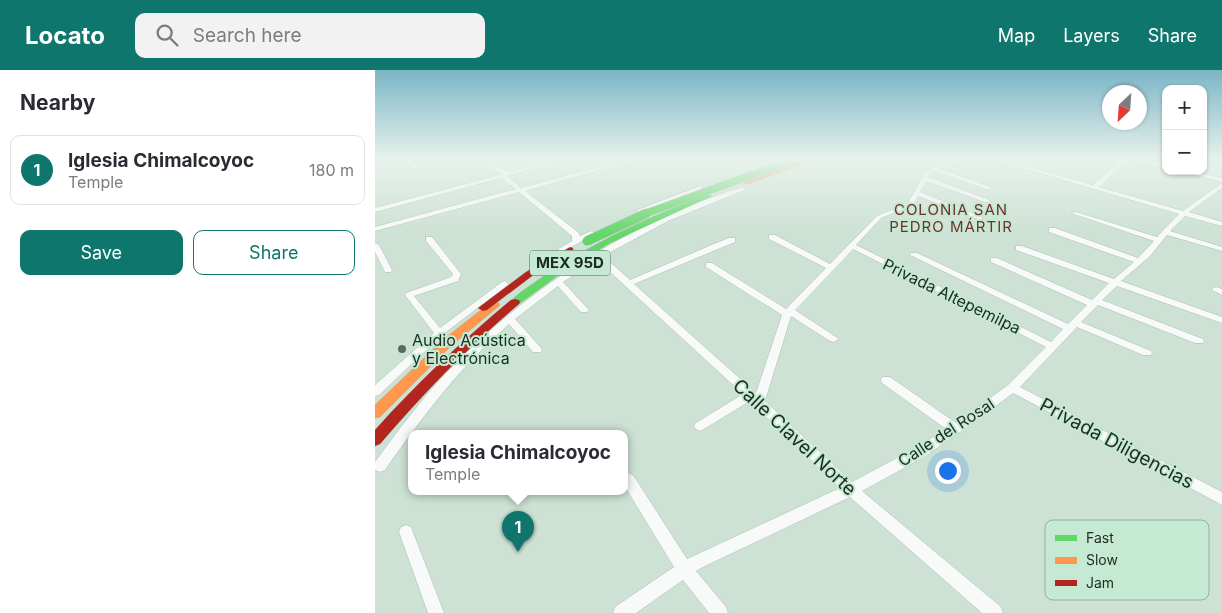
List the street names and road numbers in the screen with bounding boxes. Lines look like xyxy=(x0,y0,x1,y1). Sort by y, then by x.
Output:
road number: MEX 95D xyxy=(530,250,610,276)
street label: Privada Altepemilpa xyxy=(880,254,1024,338)
street label: Calle Clavel Norte xyxy=(728,374,861,501)
street label: Calle del Rosal xyxy=(894,393,998,471)
street label: Privada Diligencias xyxy=(1036,393,1198,494)

